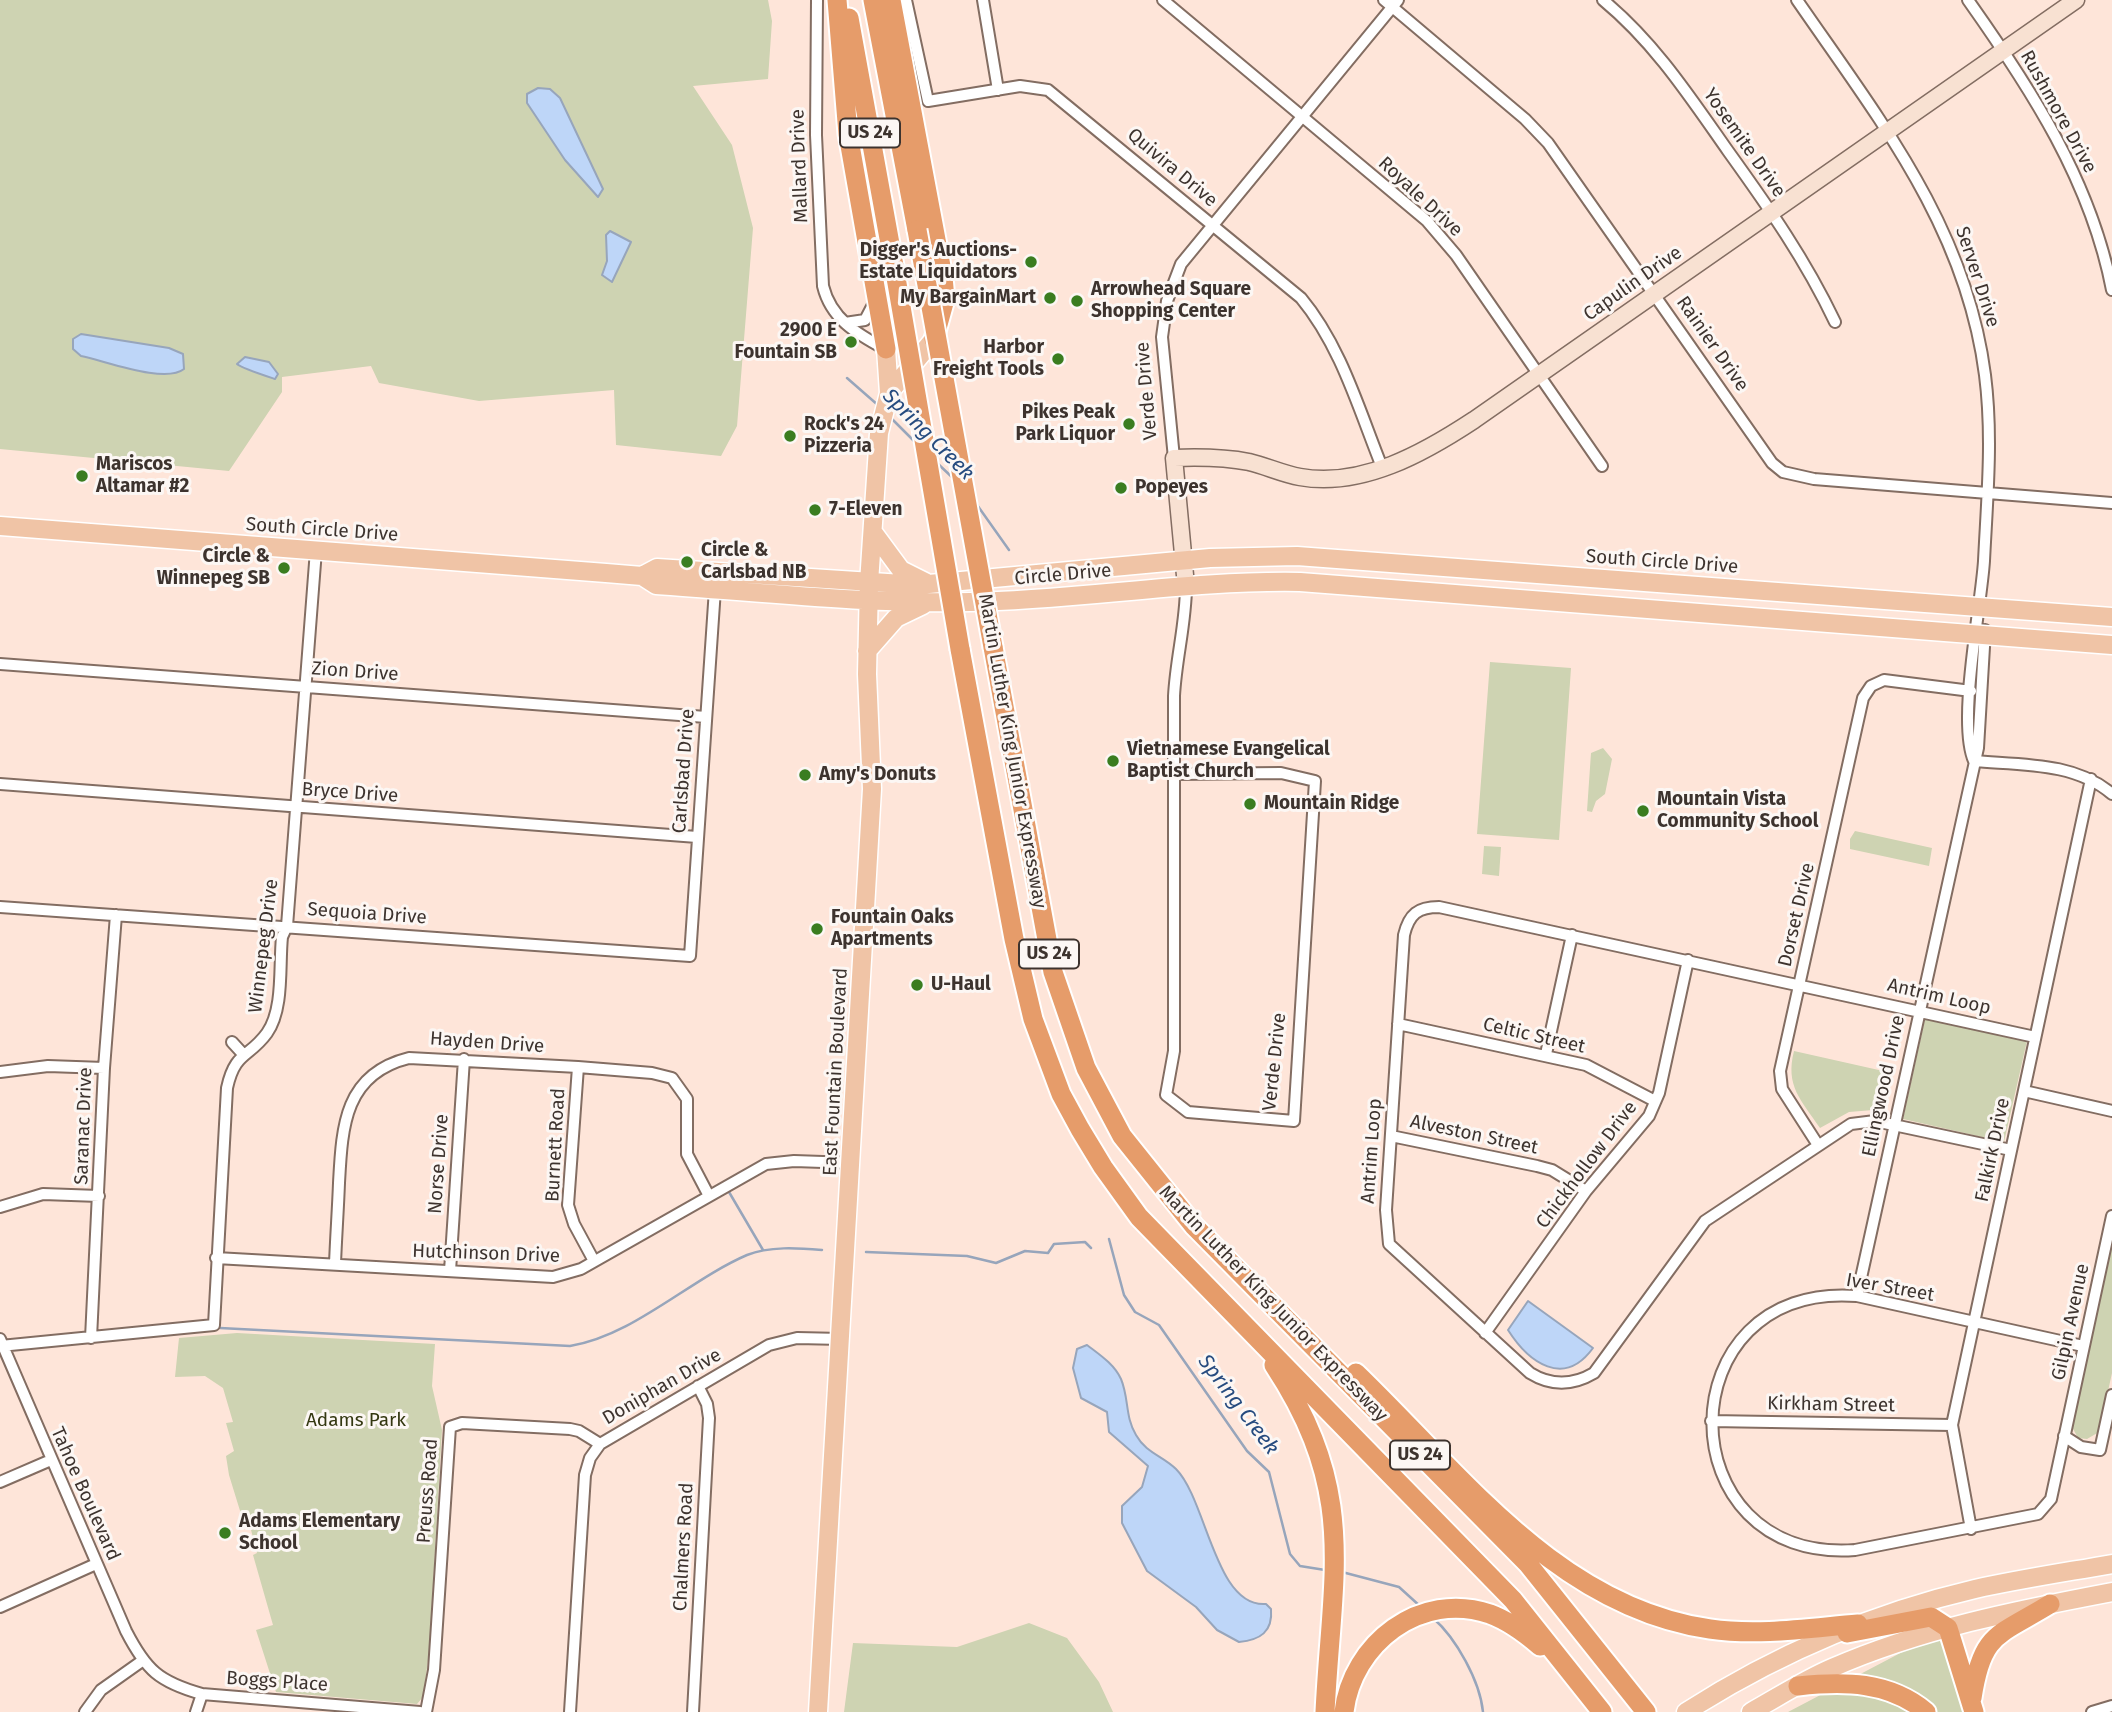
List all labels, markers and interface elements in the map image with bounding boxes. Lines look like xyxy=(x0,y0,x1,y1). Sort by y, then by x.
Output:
street label: Rushmore Drive xyxy=(2015,47,2101,177)
street label: Yosemite Drive xyxy=(1698,84,1790,202)
street label: Mallard Drive xyxy=(787,109,813,223)
road number: US 24 xyxy=(840,118,900,148)
street label: Quivira Drive xyxy=(1122,124,1222,212)
street label: Royale Drive xyxy=(1373,152,1467,242)
street label: Server Drive xyxy=(1950,224,2004,330)
place label: Digger's Auctions- Estate Liquidators xyxy=(859,240,1017,284)
street label: Capulin Drive xyxy=(1579,242,1687,326)
marker: Digger's Auctions- Estate Liquidators xyxy=(1023,254,1039,270)
place label: Arrowhead Square Shopping Center xyxy=(1091,279,1251,323)
place label: My BargainMart xyxy=(900,287,1036,309)
marker: My BargainMart xyxy=(1042,290,1058,306)
street label: Rainier Drive xyxy=(1671,292,1753,396)
marker: Arrowhead Square Shopping Center xyxy=(1069,293,1085,309)
place label: 2900 E Fountain SB xyxy=(735,320,837,364)
marker: 2900 E Fountain SB xyxy=(843,334,859,350)
place label: Harbor Freight Tools xyxy=(933,337,1044,381)
street label: Verde Drive xyxy=(1131,341,1163,441)
marker: Harbor Freight Tools xyxy=(1050,351,1066,367)
water label: Spring Creek xyxy=(877,384,979,486)
place label: Pikes Peak Park Liquor xyxy=(1015,402,1115,446)
place label: Rock's 24 Pizzeria xyxy=(804,414,884,458)
marker: Pikes Peak Park Liquor xyxy=(1121,416,1137,432)
marker: Rock's 24 Pizzeria xyxy=(782,428,798,444)
place label: Mariscos Altamar #2 xyxy=(96,454,189,498)
marker: Mariscos Altamar #2 xyxy=(74,468,90,484)
place label: Popeyes xyxy=(1135,477,1208,499)
marker: Popeyes xyxy=(1113,480,1129,496)
place label: 7-Eleven xyxy=(829,499,902,521)
marker: 7-Eleven xyxy=(807,502,823,518)
street label: South Circle Drive xyxy=(245,513,399,547)
place label: Circle & Carlsbad NB xyxy=(701,540,806,584)
street label: South Circle Drive xyxy=(1585,545,1739,579)
place label: Circle & Winnepeg SB xyxy=(157,546,270,590)
marker: Circle & Carlsbad NB xyxy=(679,554,695,570)
street label: Circle Drive xyxy=(1014,559,1112,591)
marker: Circle & Winnepeg SB xyxy=(276,560,292,576)
street label: Martin Luther King Junior Expressway xyxy=(973,592,1051,910)
street label: Zion Drive xyxy=(311,658,399,686)
street label: Carlsbad Drive xyxy=(668,708,700,834)
place label: Vietnamese Evangelical Baptist Church xyxy=(1127,739,1330,783)
marker: Vietnamese Evangelical Baptist Church xyxy=(1105,753,1121,769)
place label: Amy's Donuts xyxy=(819,764,936,786)
marker: Amy's Donuts xyxy=(797,767,813,783)
street label: Bryce Drive xyxy=(301,778,399,808)
place label: Mountain Vista Community School xyxy=(1657,789,1818,833)
place label: Mountain Ridge xyxy=(1264,793,1399,815)
marker: Mountain Ridge xyxy=(1242,796,1258,812)
marker: Mountain Vista Community School xyxy=(1635,803,1651,819)
street label: Dorset Drive xyxy=(1774,861,1820,969)
street label: Winnepeg Drive xyxy=(244,878,284,1014)
street label: Sequoia Drive xyxy=(307,898,427,930)
place label: Fountain Oaks Apartments xyxy=(831,907,954,951)
marker: Fountain Oaks Apartments xyxy=(809,921,825,937)
road number: US 24 xyxy=(1019,939,1079,968)
street label: East Fountain Boulevard xyxy=(819,967,853,1177)
place label: U-Haul xyxy=(931,974,991,996)
street label: Antrim Loop xyxy=(1885,974,1993,1020)
marker: U-Haul xyxy=(909,977,925,993)
street label: Verde Drive xyxy=(1259,1012,1291,1112)
street label: Celtic Street xyxy=(1481,1013,1587,1059)
street label: Ellingwood Drive xyxy=(1858,1013,1910,1159)
street label: Hayden Drive xyxy=(429,1028,545,1058)
street label: Saranac Drive xyxy=(71,1067,97,1185)
street label: Burnett Road xyxy=(542,1087,570,1203)
street label: Falkirk Drive xyxy=(1971,1096,2015,1204)
street label: Chickhollow Drive xyxy=(1532,1097,1642,1233)
street label: Antrim Loop xyxy=(1357,1098,1387,1204)
street label: Alveston Street xyxy=(1408,1110,1540,1160)
street label: Norse Drive xyxy=(424,1113,454,1215)
street label: Martin Luther King Junior Expressway xyxy=(1154,1181,1392,1427)
street label: Hutchinson Drive xyxy=(412,1240,560,1268)
street label: Gilpin Avenue xyxy=(2048,1262,2094,1382)
street label: Iver Street xyxy=(1844,1269,1936,1307)
street label: Doniphan Drive xyxy=(599,1344,725,1430)
water label: Spring Creek xyxy=(1192,1350,1284,1460)
street label: Kirkham Street xyxy=(1767,1392,1895,1418)
park label: Adams Park xyxy=(306,1410,406,1432)
street label: Tahoe Boulevard xyxy=(45,1424,125,1564)
street label: Preuss Road xyxy=(413,1438,443,1544)
road number: US 24 xyxy=(1390,1440,1450,1470)
street label: Chalmers Road xyxy=(669,1482,699,1612)
place label: Adams Elementary School xyxy=(239,1511,400,1555)
marker: Adams Elementary School xyxy=(217,1525,233,1541)
street label: Boggs Place xyxy=(225,1667,329,1697)

